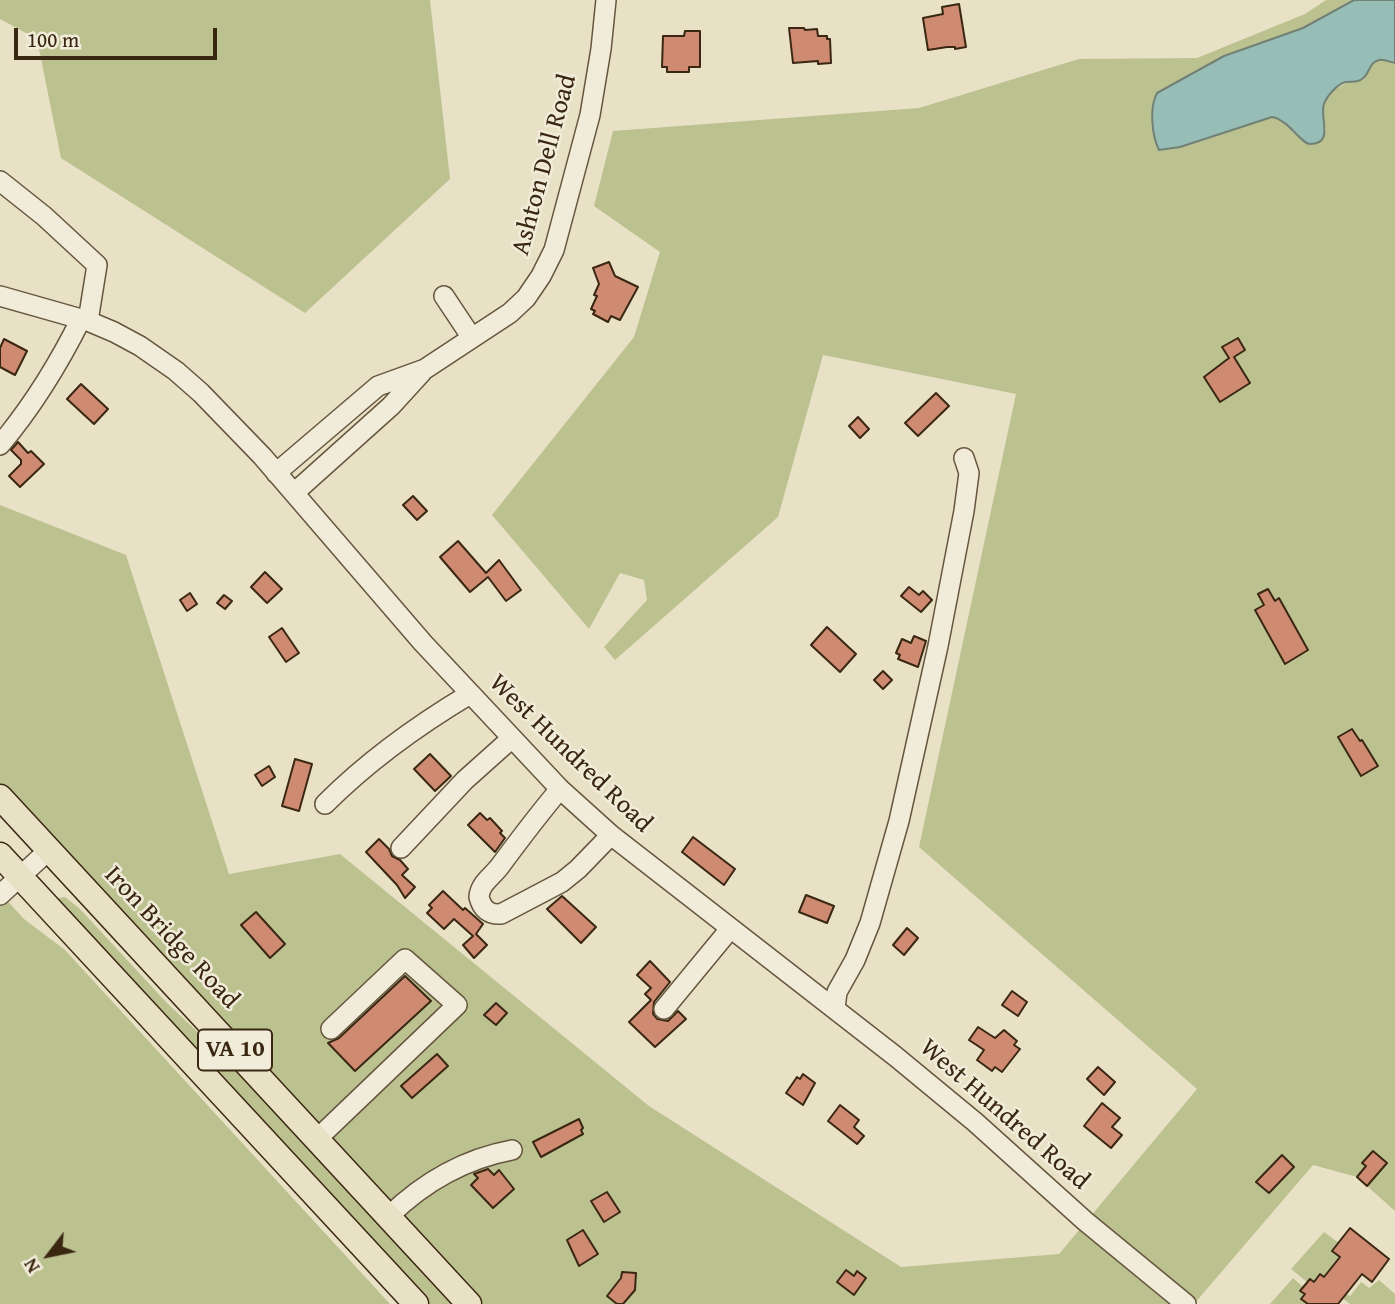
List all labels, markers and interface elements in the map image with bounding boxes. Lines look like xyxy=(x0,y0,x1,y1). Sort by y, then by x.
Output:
scale bar xyxy=(18,14,220,58)
text: 100 m xyxy=(27,24,79,55)
street label: Ashton Dell Road xyxy=(506,71,584,259)
street label: West Hundred Road xyxy=(482,668,658,840)
street label: Iron Bridge Road xyxy=(97,860,245,1016)
road number: VA 10 xyxy=(198,1030,272,1070)
street label: West Hundred Road xyxy=(913,1033,1095,1197)
north arrow xyxy=(14,1220,84,1290)
text: N xyxy=(16,1253,46,1279)

